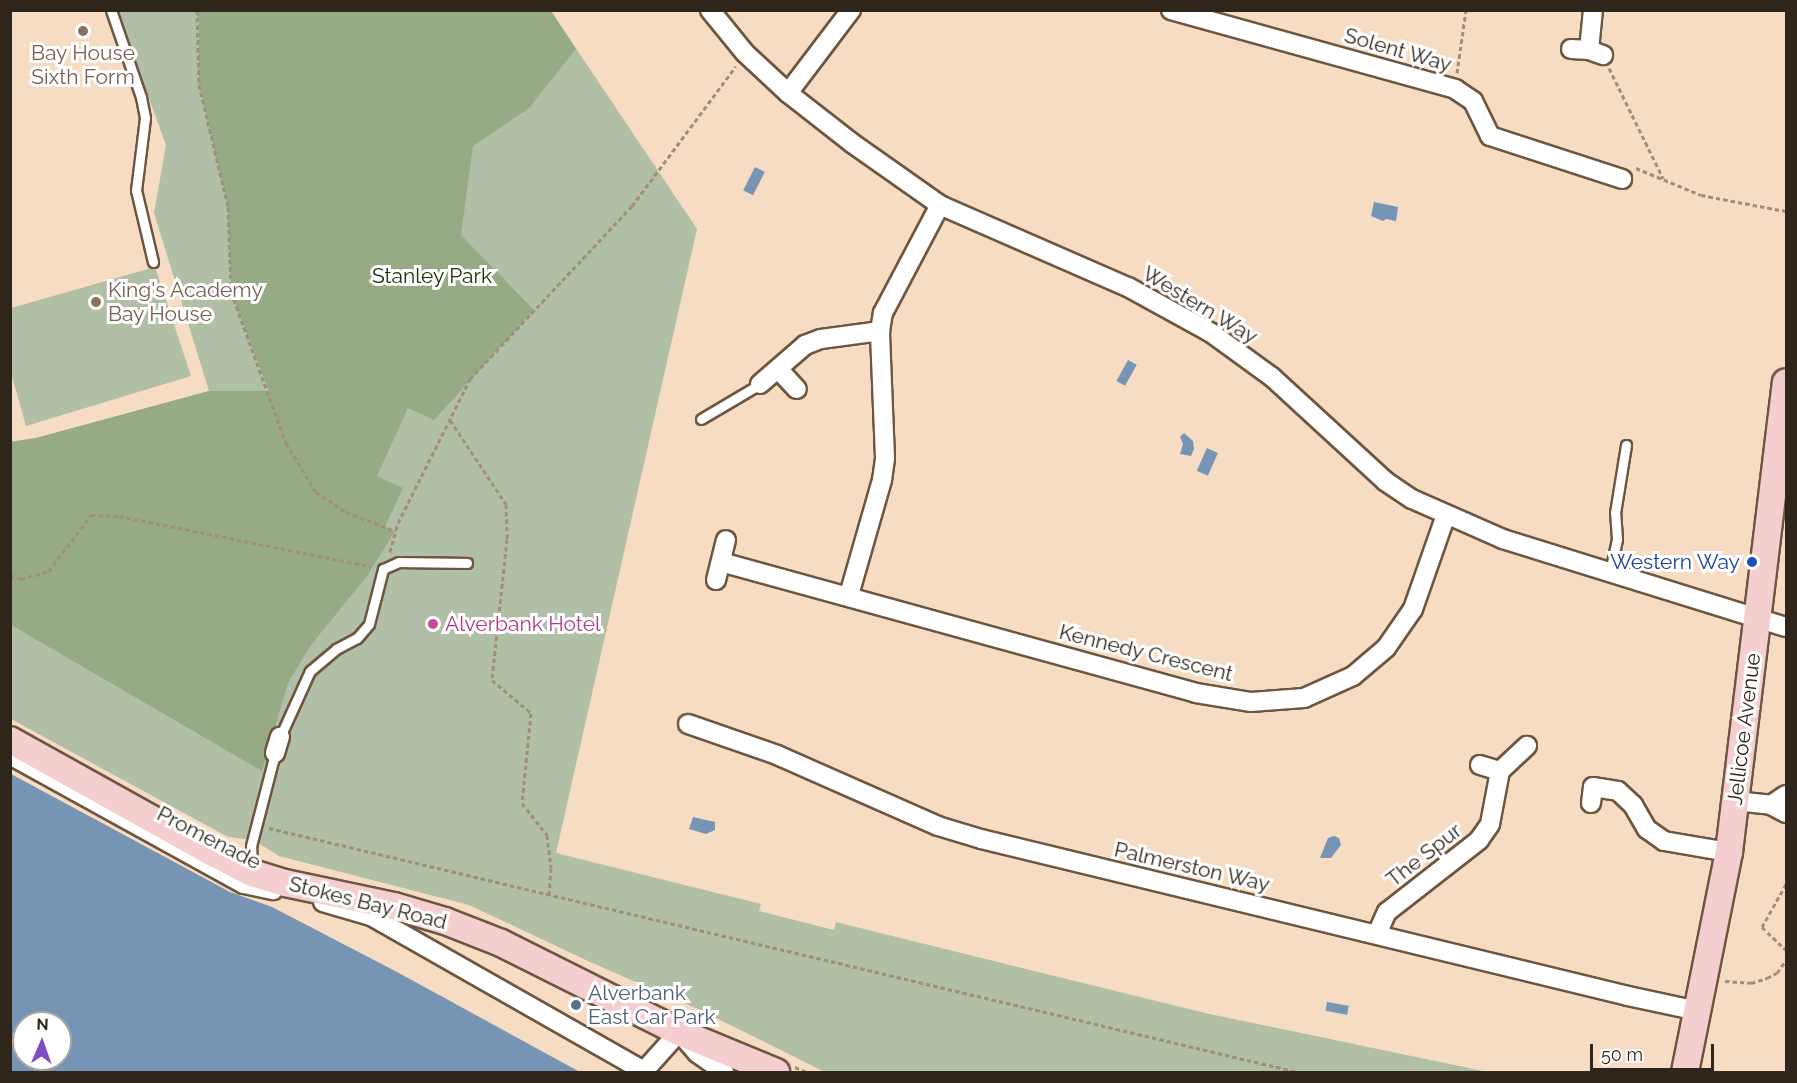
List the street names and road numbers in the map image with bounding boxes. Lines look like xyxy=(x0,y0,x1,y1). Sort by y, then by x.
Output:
street label: Solent Way xyxy=(1341,23,1455,77)
street label: Western Way xyxy=(1138,261,1262,349)
street label: Kennedy Crescent xyxy=(1056,619,1236,687)
street label: Jellicoe Avenue xyxy=(1722,651,1766,807)
street label: Promenade xyxy=(153,801,265,875)
street label: The Spur xyxy=(1381,818,1467,892)
street label: Palmerston Way xyxy=(1111,837,1273,897)
street label: Stokes Bay Road xyxy=(286,871,450,935)

